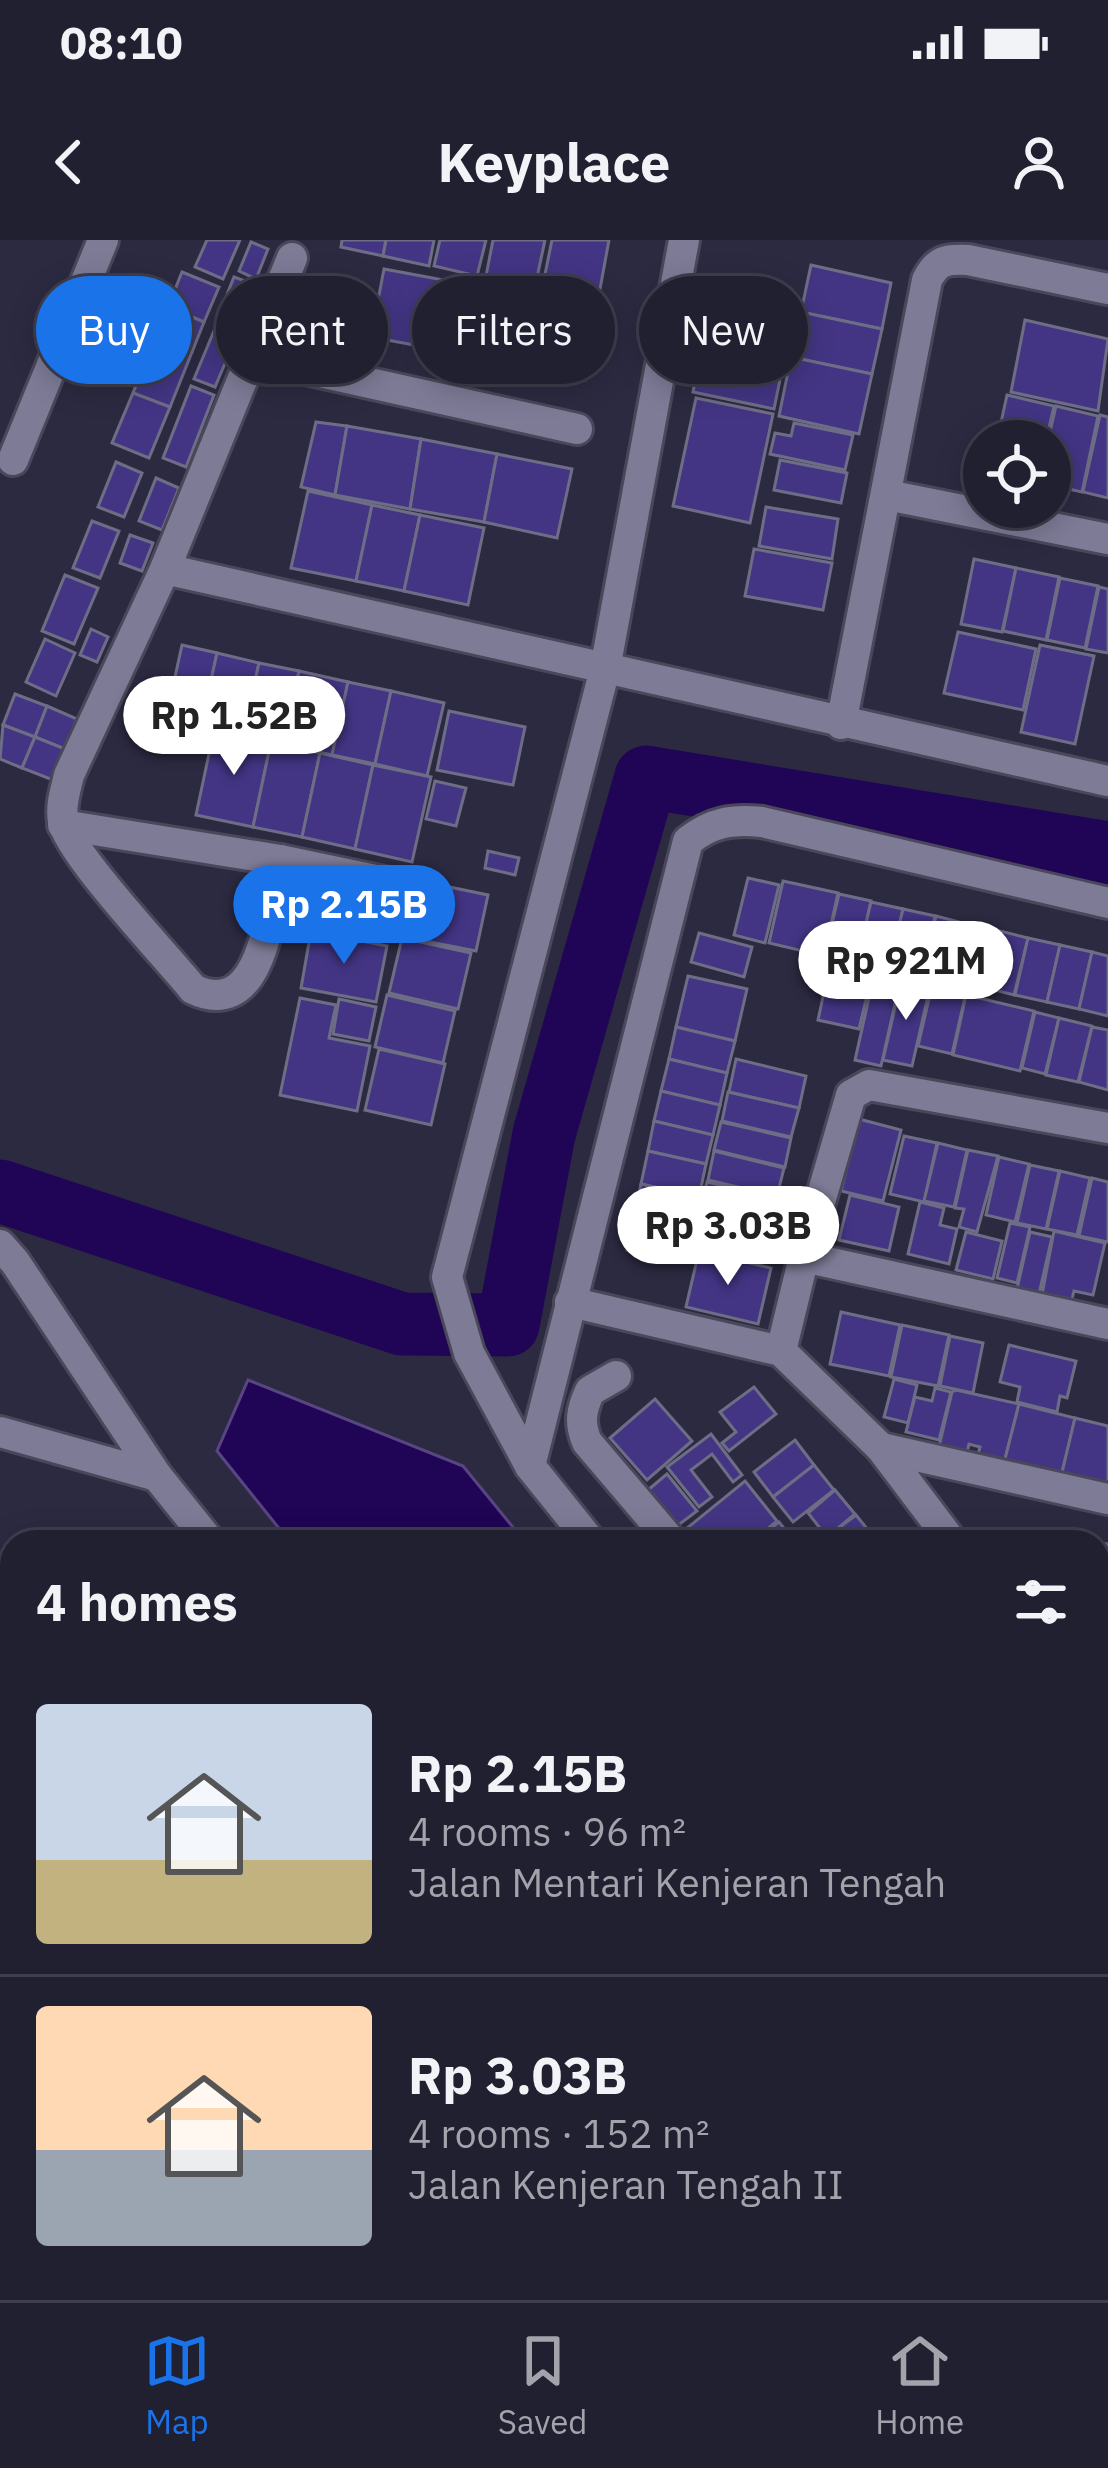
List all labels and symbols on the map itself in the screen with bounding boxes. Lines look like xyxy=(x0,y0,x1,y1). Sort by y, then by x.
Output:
pin: Rp 1.52B xyxy=(110,676,358,778)
pin: Rp 2.15B xyxy=(220,865,468,967)
pin: Rp 921M xyxy=(795,921,1017,1023)
pin: Rp 3.03B xyxy=(604,1186,852,1288)

